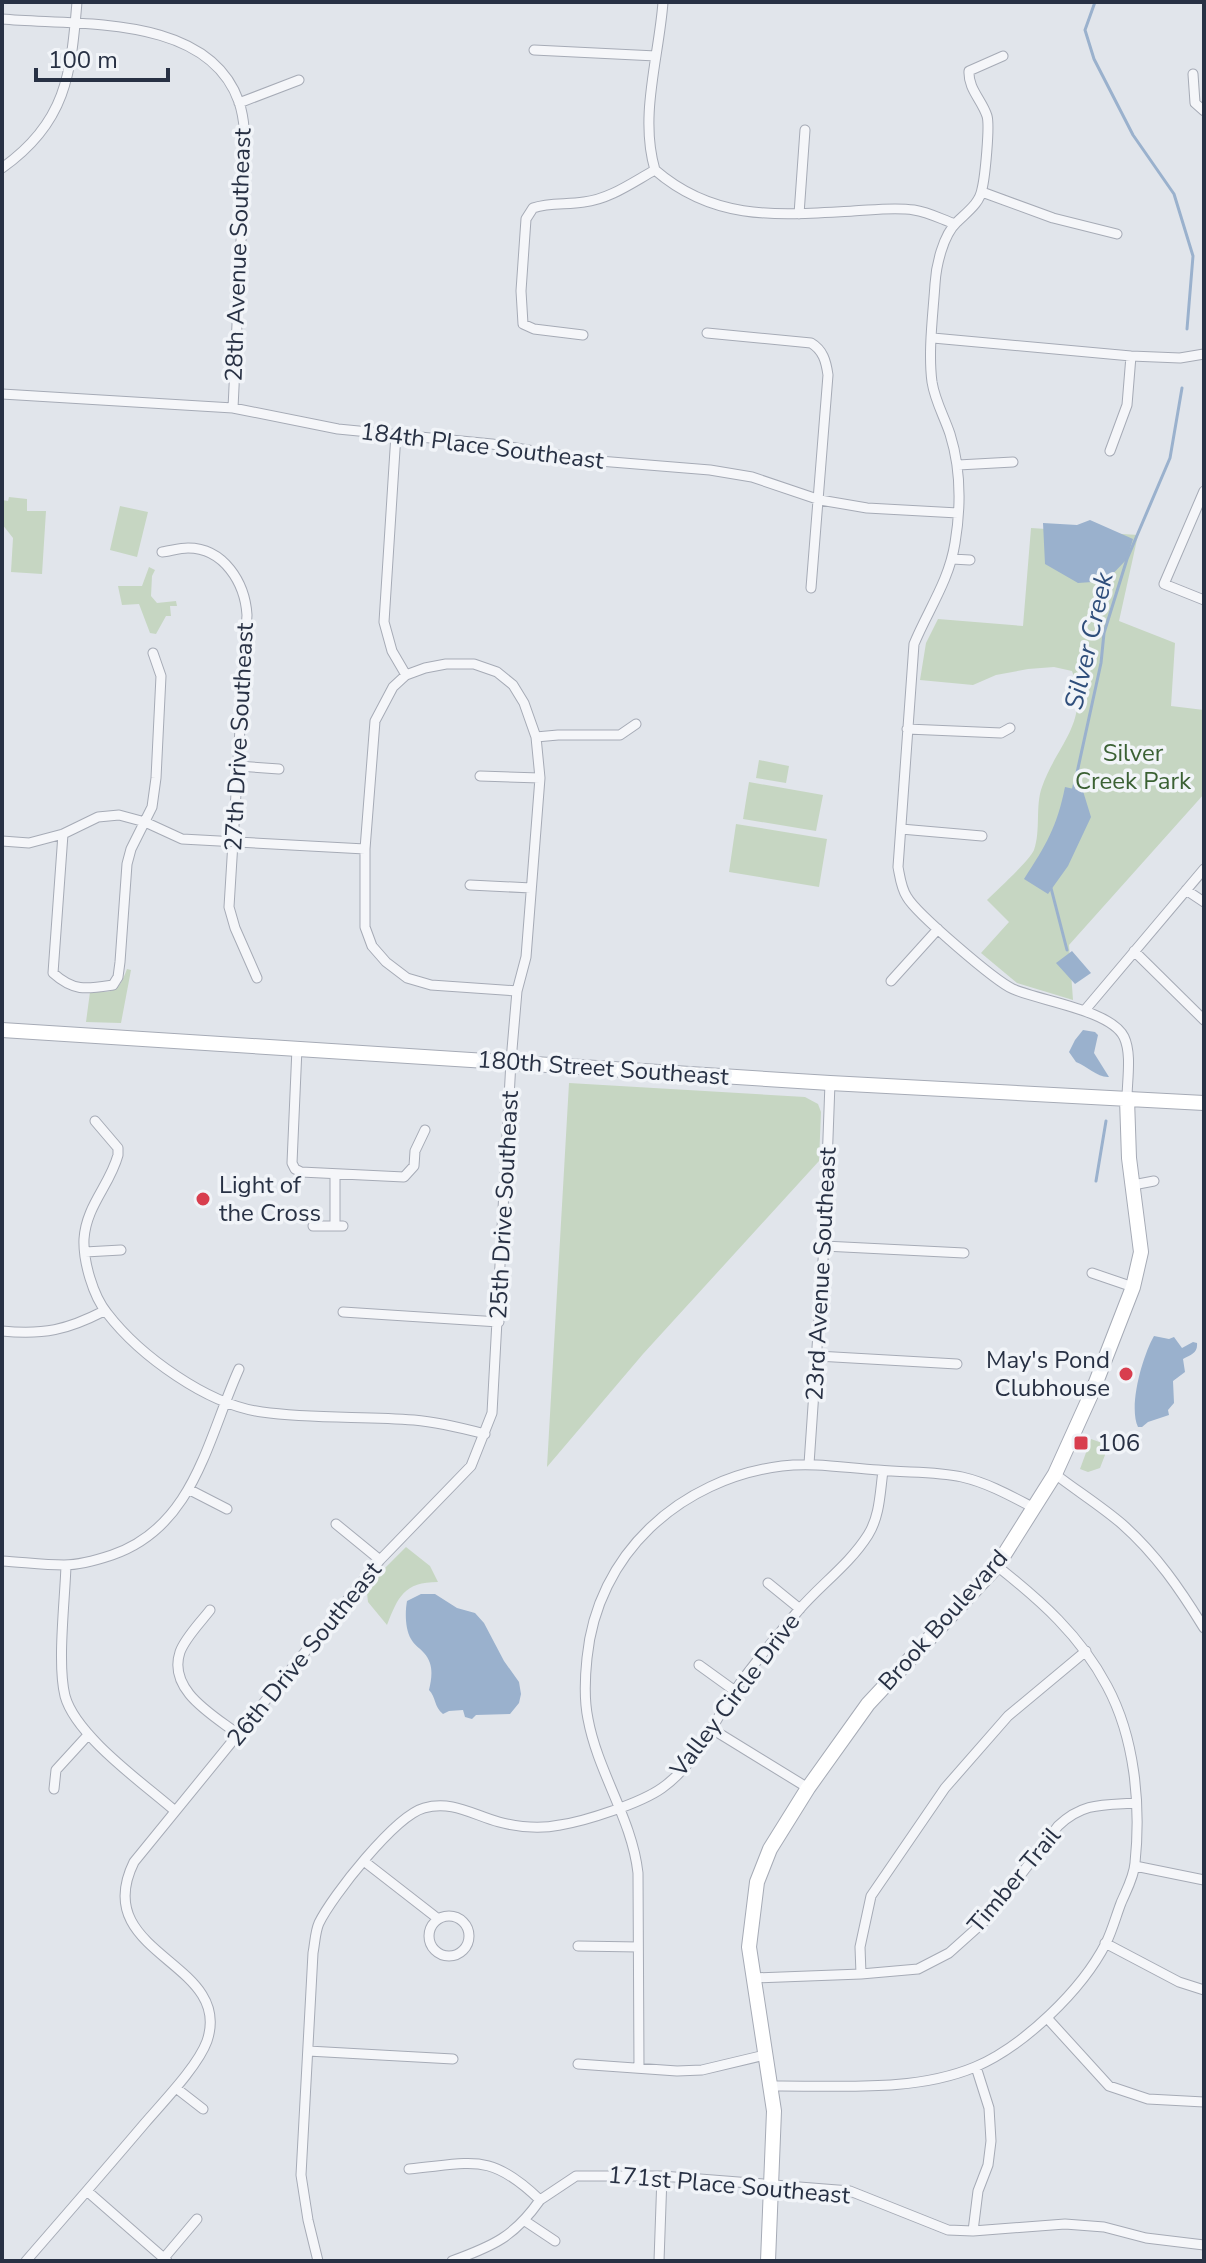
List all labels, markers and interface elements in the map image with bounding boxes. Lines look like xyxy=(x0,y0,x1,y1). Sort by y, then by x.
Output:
scale bar xyxy=(36,32,168,82)
text: 100 m xyxy=(48,44,118,76)
street label: 28th Avenue Southeast xyxy=(218,127,258,382)
street label: 184th Place Southeast xyxy=(358,415,606,477)
water label: Silver Creek xyxy=(1056,568,1122,713)
street label: 27th Drive Southeast xyxy=(217,621,261,852)
park label: Silver Creek Park xyxy=(1075,737,1192,797)
street label: 180th Street Southeast xyxy=(476,1043,730,1093)
street label: 25th Drive Southeast xyxy=(482,1089,526,1320)
street label: 23rd Avenue Southeast xyxy=(798,1146,844,1402)
place label: Light of the Cross xyxy=(219,1169,321,1229)
marker: Light of the Cross xyxy=(194,1190,212,1208)
place label: May's Pond Clubhouse xyxy=(986,1344,1110,1404)
marker: May's Pond Clubhouse xyxy=(1117,1365,1135,1383)
place label: 106 xyxy=(1097,1427,1140,1459)
marker: 106 xyxy=(1072,1434,1090,1452)
street label: Brook Boulevard xyxy=(871,1543,1015,1697)
street label: 26th Drive Southeast xyxy=(220,1554,389,1753)
street label: Valley Circle Drive xyxy=(662,1607,807,1784)
street label: Timber Trail xyxy=(960,1820,1068,1940)
street label: 171st Place Southeast xyxy=(607,2158,852,2212)

